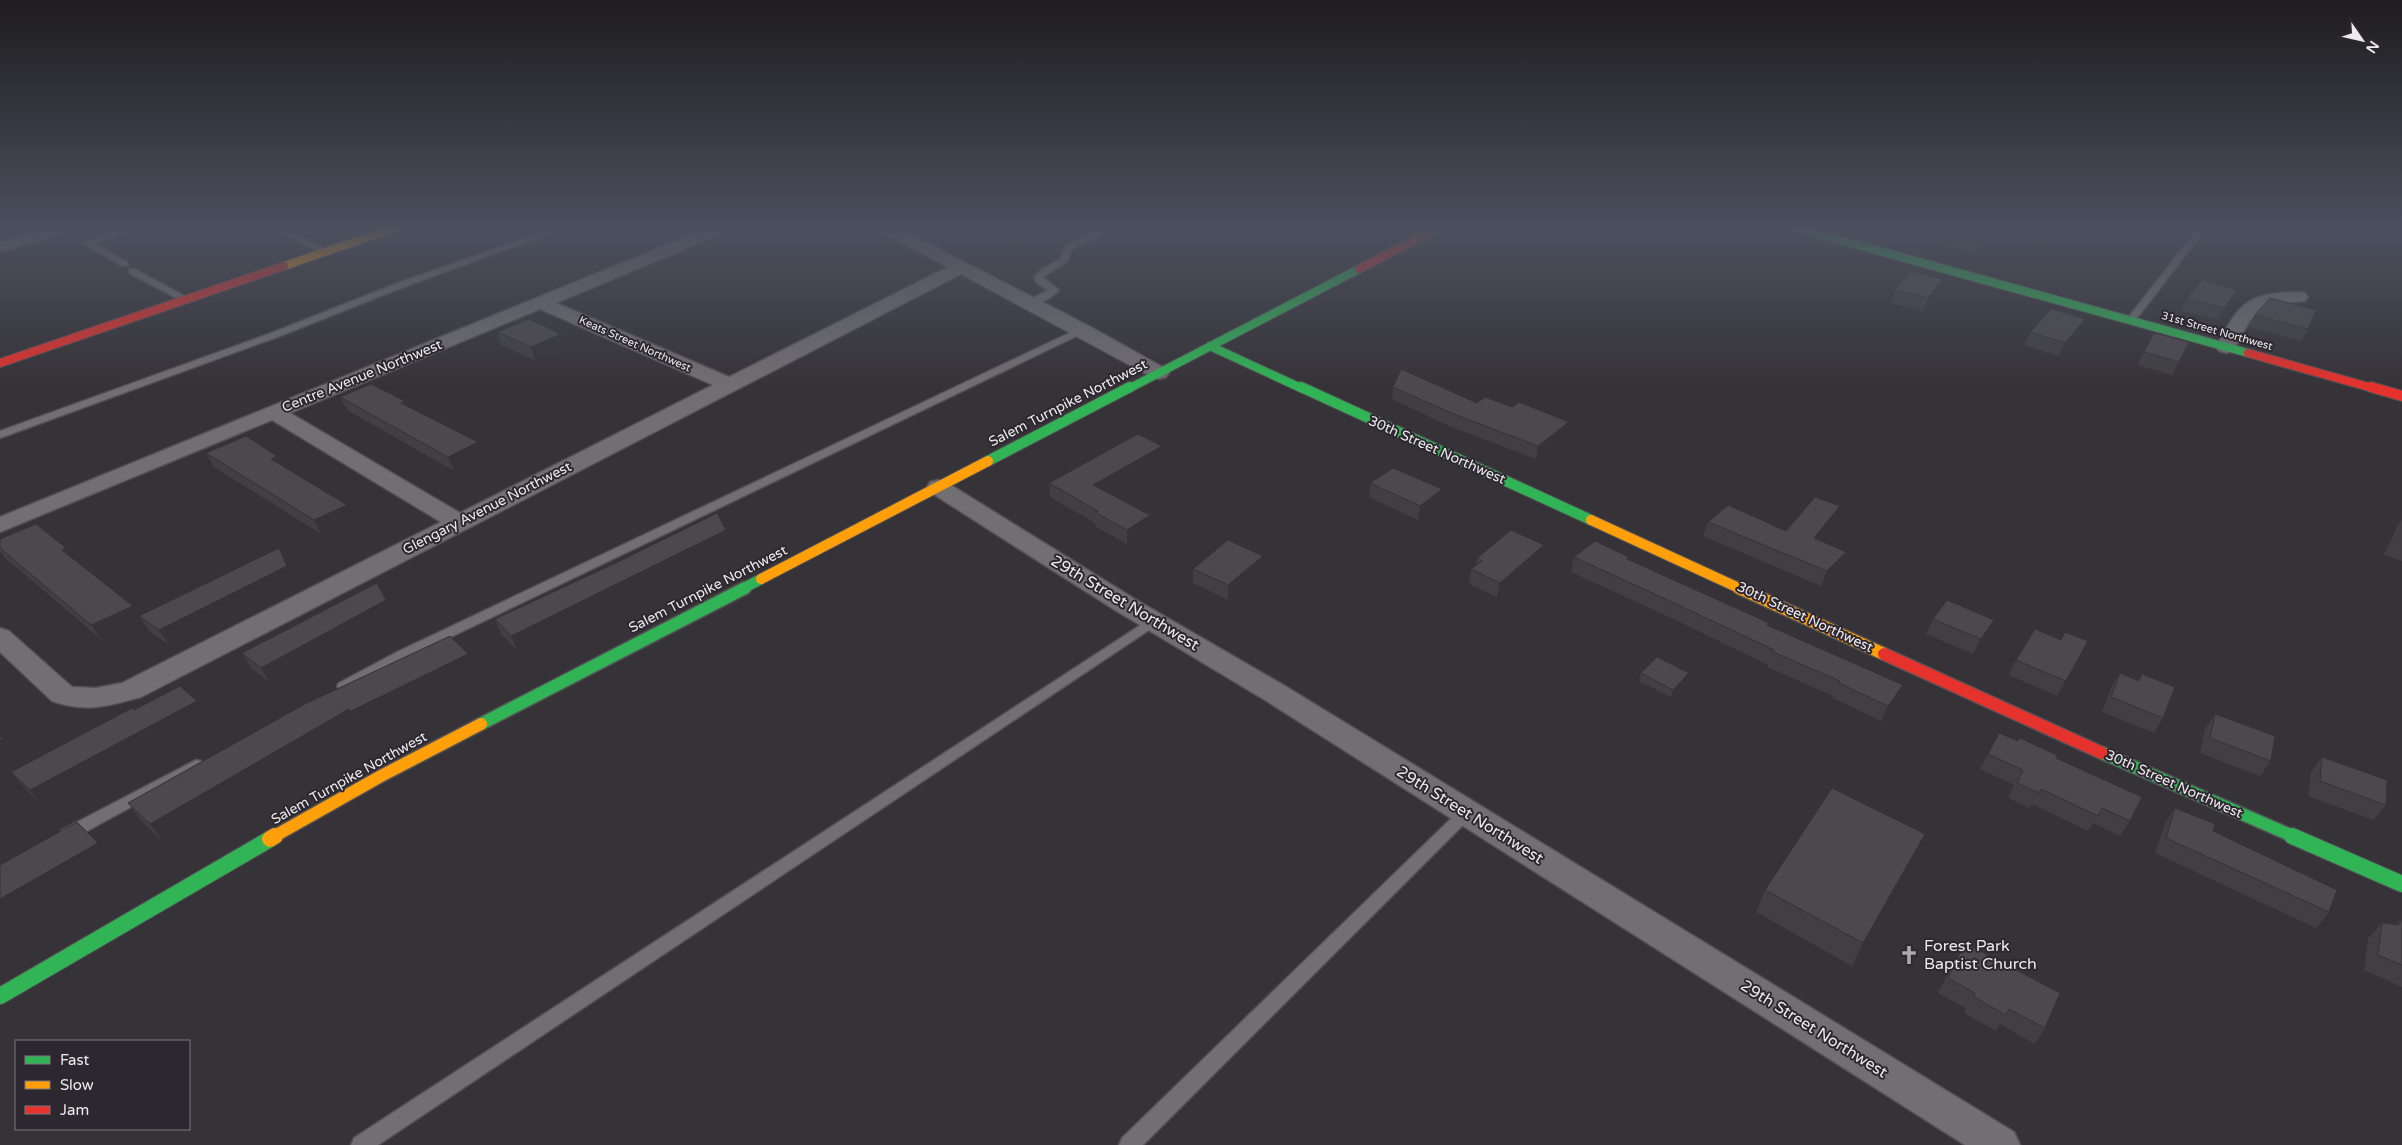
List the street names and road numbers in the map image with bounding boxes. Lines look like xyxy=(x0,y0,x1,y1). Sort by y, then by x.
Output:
street label: 31st Street Northwest xyxy=(2160,309,2274,353)
street label: Keats Street Northwest xyxy=(577,313,693,375)
street label: Centre Avenue Northwest xyxy=(279,336,445,416)
street label: Salem Turnpike Northwest xyxy=(986,355,1151,450)
street label: 30th Street Northwest xyxy=(1366,412,1509,488)
street label: Glengary Avenue Northwest xyxy=(400,458,575,558)
street label: Salem Turnpike Northwest xyxy=(626,541,791,636)
street label: 29th Street Northwest xyxy=(1047,551,1203,655)
street label: 30th Street Northwest xyxy=(1734,578,1876,656)
street label: Salem Turnpike Northwest xyxy=(268,728,430,828)
street label: 30th Street Northwest xyxy=(2103,746,2246,822)
street label: 29th Street Northwest xyxy=(1393,762,1547,868)
street label: 29th Street Northwest xyxy=(1737,976,1891,1082)

